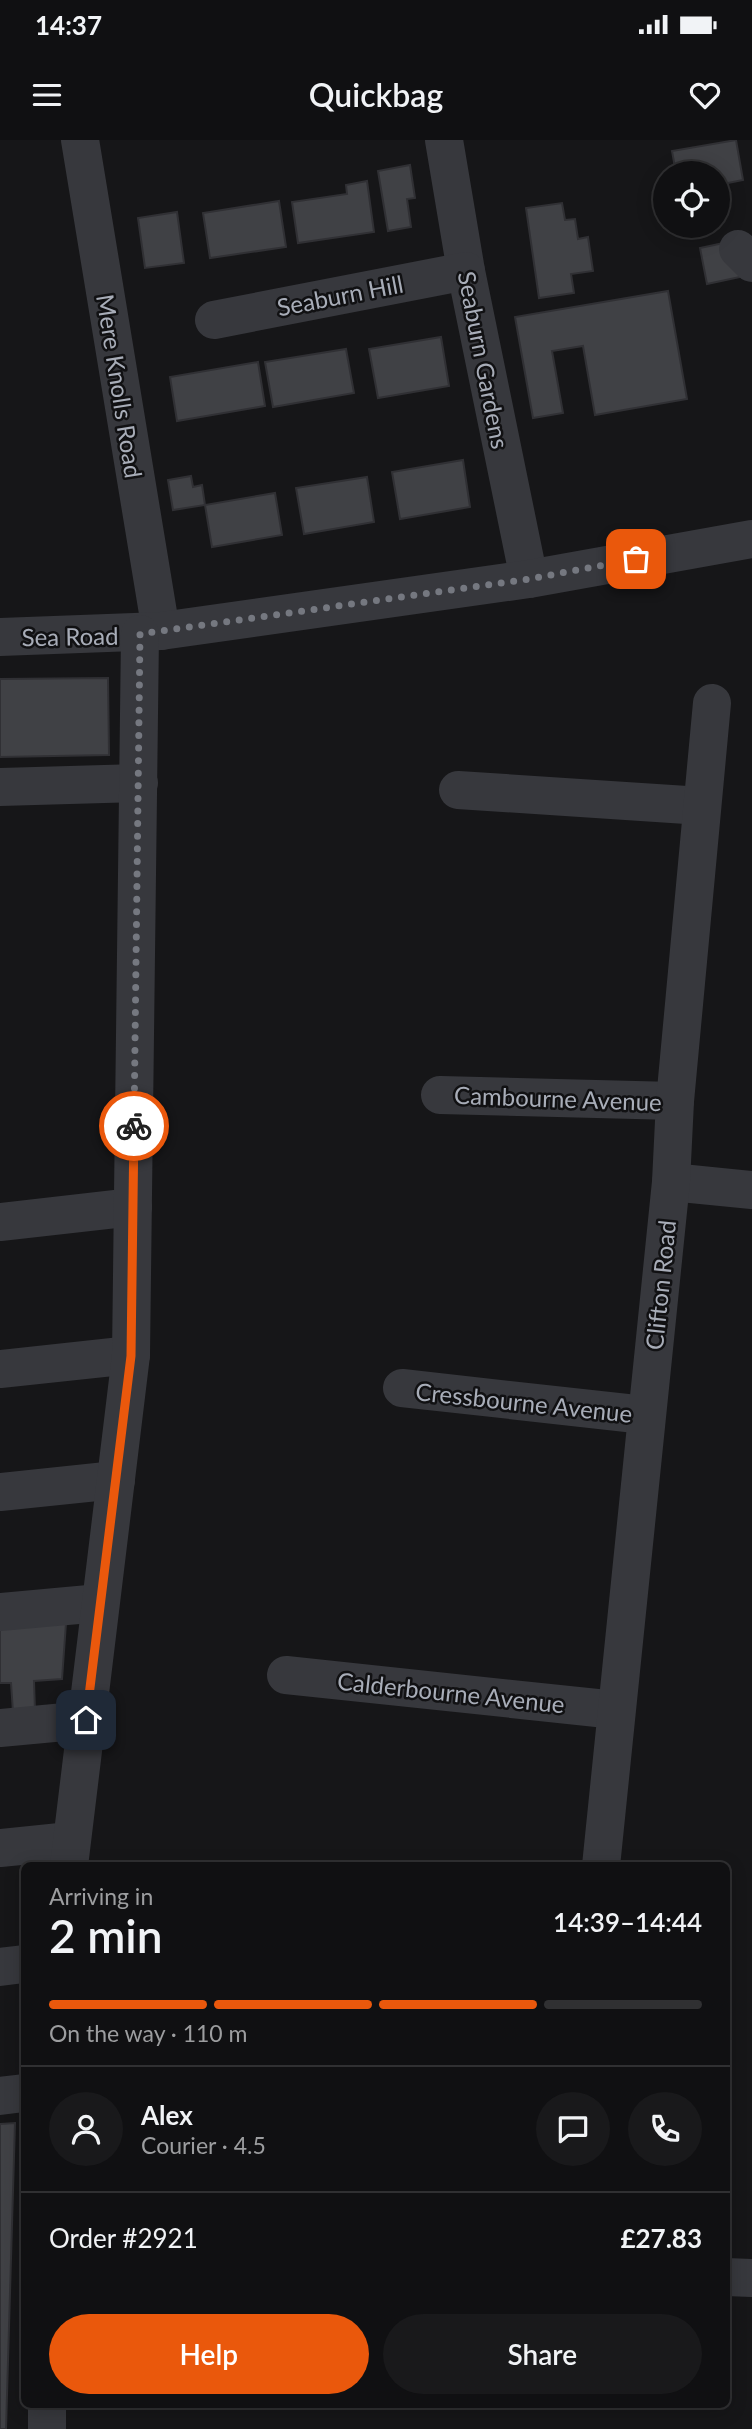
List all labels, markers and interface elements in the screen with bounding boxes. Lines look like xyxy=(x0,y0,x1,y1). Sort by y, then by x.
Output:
text: 14:37 xyxy=(35,9,102,41)
text: Quickbag xyxy=(309,75,443,114)
icon: menu xyxy=(28,76,66,114)
icon: heart xyxy=(686,76,724,114)
map controls xyxy=(653,161,730,238)
button: locate xyxy=(653,161,730,238)
street label: Seaburn Hill xyxy=(274,269,406,321)
street label: Seaburn Gardens xyxy=(453,269,515,451)
street label: Mere Knolls Road xyxy=(91,292,149,480)
pin xyxy=(606,529,666,589)
icon: bag xyxy=(617,540,655,578)
street label: Sea Road xyxy=(21,621,119,651)
street label: Cambourne Avenue xyxy=(454,1080,662,1116)
courier xyxy=(99,1091,169,1161)
icon: bike xyxy=(115,1107,153,1145)
street label: Clifton Road xyxy=(639,1219,681,1351)
street label: Cressbourne Avenue xyxy=(414,1376,634,1428)
street label: Calderbourne Avenue xyxy=(336,1666,566,1718)
pin xyxy=(56,1690,116,1750)
icon: home xyxy=(67,1701,105,1739)
text: Arriving in xyxy=(49,1882,153,1910)
text: 14:39–14:44 xyxy=(553,1906,702,1938)
text: 2 min xyxy=(49,1908,163,1963)
text: On the way · 110 m xyxy=(49,2019,248,2047)
button: person xyxy=(49,2092,123,2166)
button: chat xyxy=(536,2092,610,2166)
button: phone xyxy=(628,2092,702,2166)
text: Alex xyxy=(141,2099,193,2131)
text: Courier · 4.5 xyxy=(141,2131,266,2159)
text: Order #2921 xyxy=(49,2222,198,2254)
text: £27.83 xyxy=(620,2222,702,2254)
button: Help xyxy=(49,2314,369,2394)
button: Share xyxy=(383,2314,702,2394)

